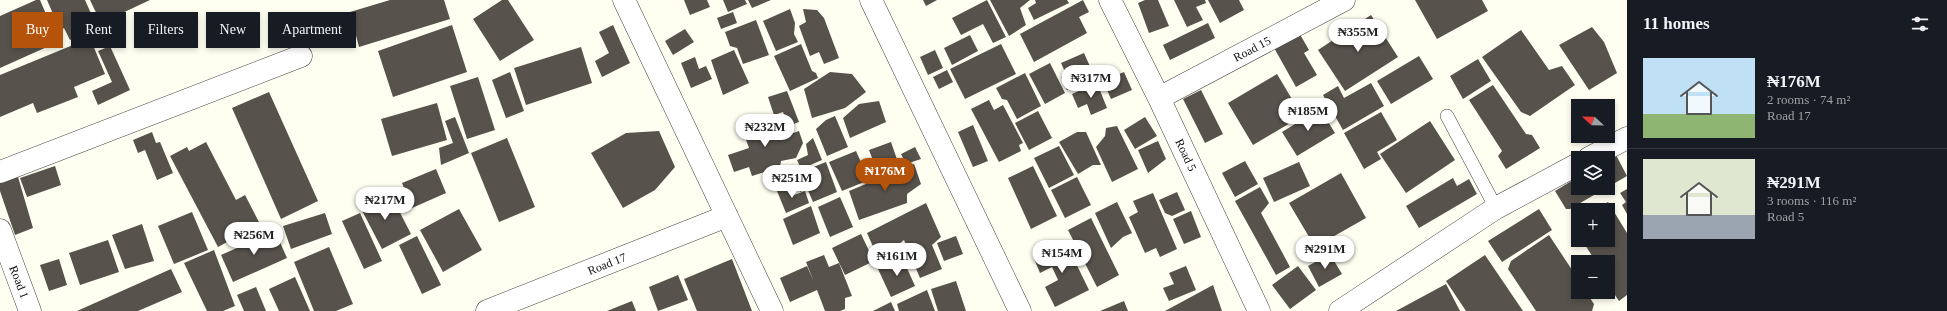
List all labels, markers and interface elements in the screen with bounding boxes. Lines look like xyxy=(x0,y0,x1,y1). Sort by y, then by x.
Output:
chip: Buy xyxy=(12,12,63,48)
chip: Rent xyxy=(71,12,126,48)
chip: Filters xyxy=(134,12,198,48)
chip: New xyxy=(206,12,260,48)
chip: Apartment xyxy=(268,12,356,48)
icon: filters xyxy=(1909,13,1931,35)
text: 11 homes xyxy=(1643,14,1710,33)
pin: ₦355M xyxy=(1330,19,1386,53)
text: ₦355M xyxy=(1337,24,1379,39)
street label: Road 15 xyxy=(1231,33,1273,65)
pin: ₦317M xyxy=(1063,65,1119,99)
text: ₦317M xyxy=(1070,70,1112,85)
text: ₦176M xyxy=(1767,72,1821,91)
icon: home xyxy=(1675,74,1723,122)
text: 2 rooms · 74 m² xyxy=(1767,92,1850,107)
pin: ₦185M xyxy=(1280,98,1336,132)
north arrow xyxy=(1571,99,1615,143)
map controls xyxy=(1571,99,1615,299)
text: ₦185M xyxy=(1287,103,1329,118)
text: Road 17 xyxy=(1767,108,1811,123)
pin: ₦232M xyxy=(737,114,793,148)
text: ₦232M xyxy=(744,119,786,134)
street label: Road 5 xyxy=(1172,136,1200,174)
button: layers xyxy=(1571,151,1615,195)
pin: ₦176M xyxy=(857,158,913,192)
text: ₦176M xyxy=(864,163,906,178)
pin: ₦251M xyxy=(764,165,820,199)
text: ₦251M xyxy=(771,170,813,185)
text: ₦291M xyxy=(1767,173,1821,192)
icon: home xyxy=(1675,175,1723,223)
pin: ₦217M xyxy=(357,187,413,221)
text: ₦217M xyxy=(364,192,406,207)
text: 3 rooms · 116 m² xyxy=(1767,193,1856,208)
button: + xyxy=(1571,203,1615,247)
text: Road 5 xyxy=(1767,209,1804,224)
pin: ₦256M xyxy=(226,222,282,256)
text: ₦256M xyxy=(233,227,275,242)
pin: ₦291M xyxy=(1297,236,1353,270)
pin: ₦154M xyxy=(1034,240,1090,274)
text: ₦291M xyxy=(1304,241,1346,256)
pin: ₦161M xyxy=(869,243,925,277)
text: ₦154M xyxy=(1041,245,1083,260)
text: ₦161M xyxy=(876,248,918,263)
street label: Road 17 xyxy=(586,250,628,278)
button: − xyxy=(1571,255,1615,299)
street label: Road 1 xyxy=(6,263,32,301)

